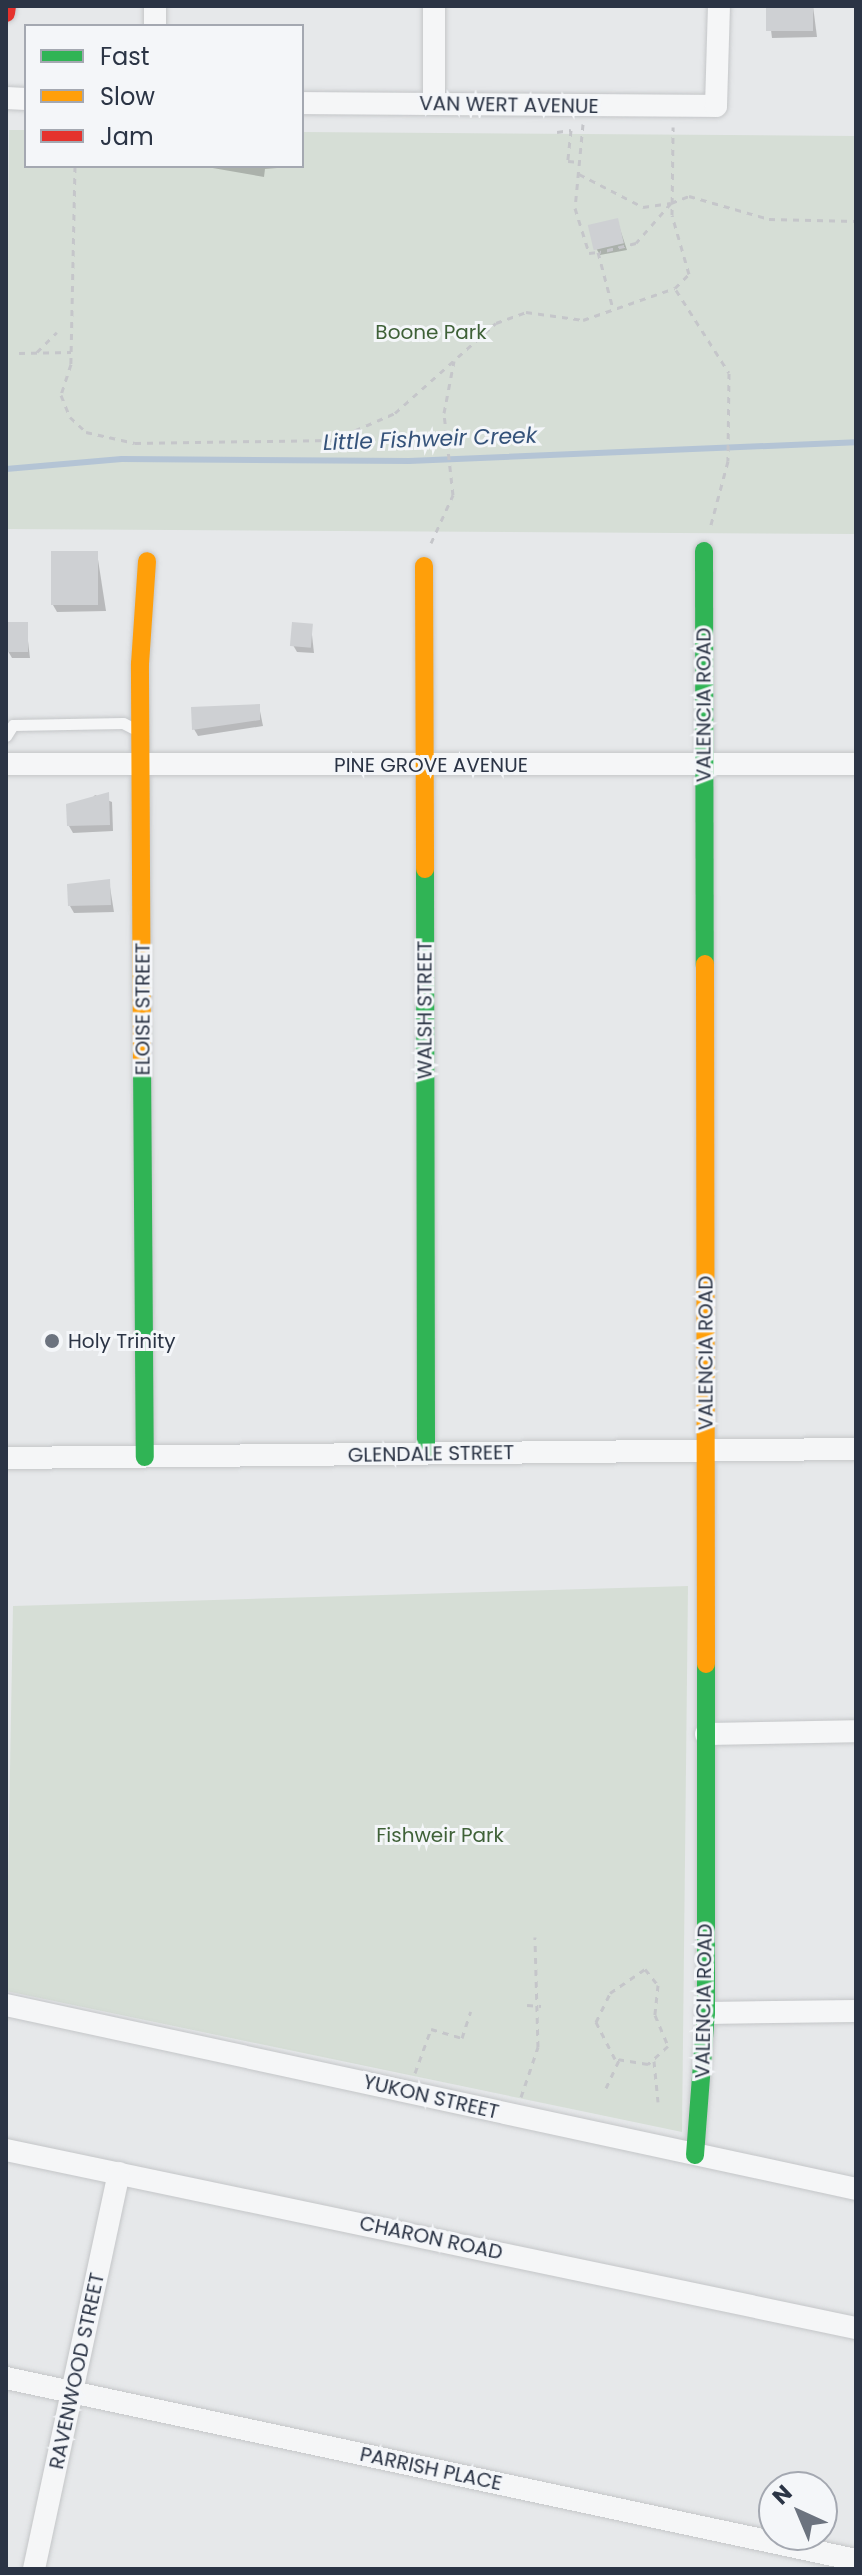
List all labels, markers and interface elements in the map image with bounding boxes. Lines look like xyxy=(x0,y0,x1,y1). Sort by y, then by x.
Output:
legend xyxy=(24,24,304,168)
text: Fast xyxy=(100,40,150,73)
text: Slow xyxy=(100,80,155,113)
street label: VAN WERT AVENUE xyxy=(419,91,599,119)
text: Jam xyxy=(100,120,154,153)
park label: Boone Park xyxy=(375,320,487,344)
water label: Little Fishweir Creek xyxy=(322,422,538,456)
street label: VALENCIA ROAD xyxy=(692,628,716,782)
street label: PINE GROVE AVENUE xyxy=(334,753,528,777)
street label: WALSH STREET xyxy=(413,941,437,1079)
street label: ELOISE STREET xyxy=(131,943,155,1075)
street label: VALENCIA ROAD xyxy=(694,1276,718,1430)
place label: Holy Trinity xyxy=(68,1329,176,1353)
marker: Holy Trinity xyxy=(43,1332,61,1350)
street label: GLENDALE STREET xyxy=(348,1441,514,1467)
park label: Fishweir Park xyxy=(376,1823,504,1847)
street label: VALENCIA ROAD xyxy=(691,1923,717,2079)
street label: YUKON STREET xyxy=(361,2070,501,2124)
street label: CHARON ROAD xyxy=(357,2211,505,2265)
street label: RAVENWOOD STREET xyxy=(44,2271,110,2471)
street label: PARRISH PLACE xyxy=(358,2442,504,2496)
north arrow xyxy=(758,2471,838,2551)
text: N xyxy=(766,2478,799,2512)

